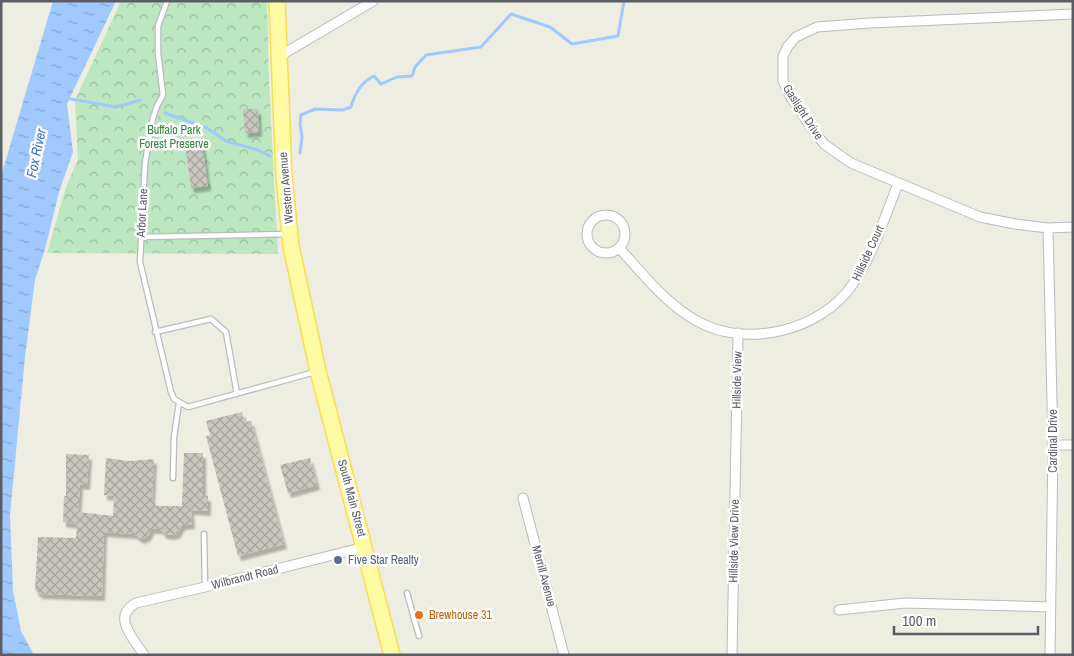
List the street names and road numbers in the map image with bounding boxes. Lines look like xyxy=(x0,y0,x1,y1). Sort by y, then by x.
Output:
street label: Gaslight Drive xyxy=(779,81,827,143)
street label: Western Avenue xyxy=(275,152,297,224)
street label: Arbor Lane xyxy=(133,188,151,239)
street label: Hillside Court xyxy=(848,222,888,283)
street label: Hillside View xyxy=(729,350,746,409)
street label: Cardinal Drive xyxy=(1045,409,1061,473)
street label: South Main Street xyxy=(334,458,370,539)
street label: Hillside View Drive xyxy=(725,499,743,583)
street label: Merrill Avenue xyxy=(528,544,560,608)
street label: Wilbrandt Road xyxy=(210,561,280,593)

